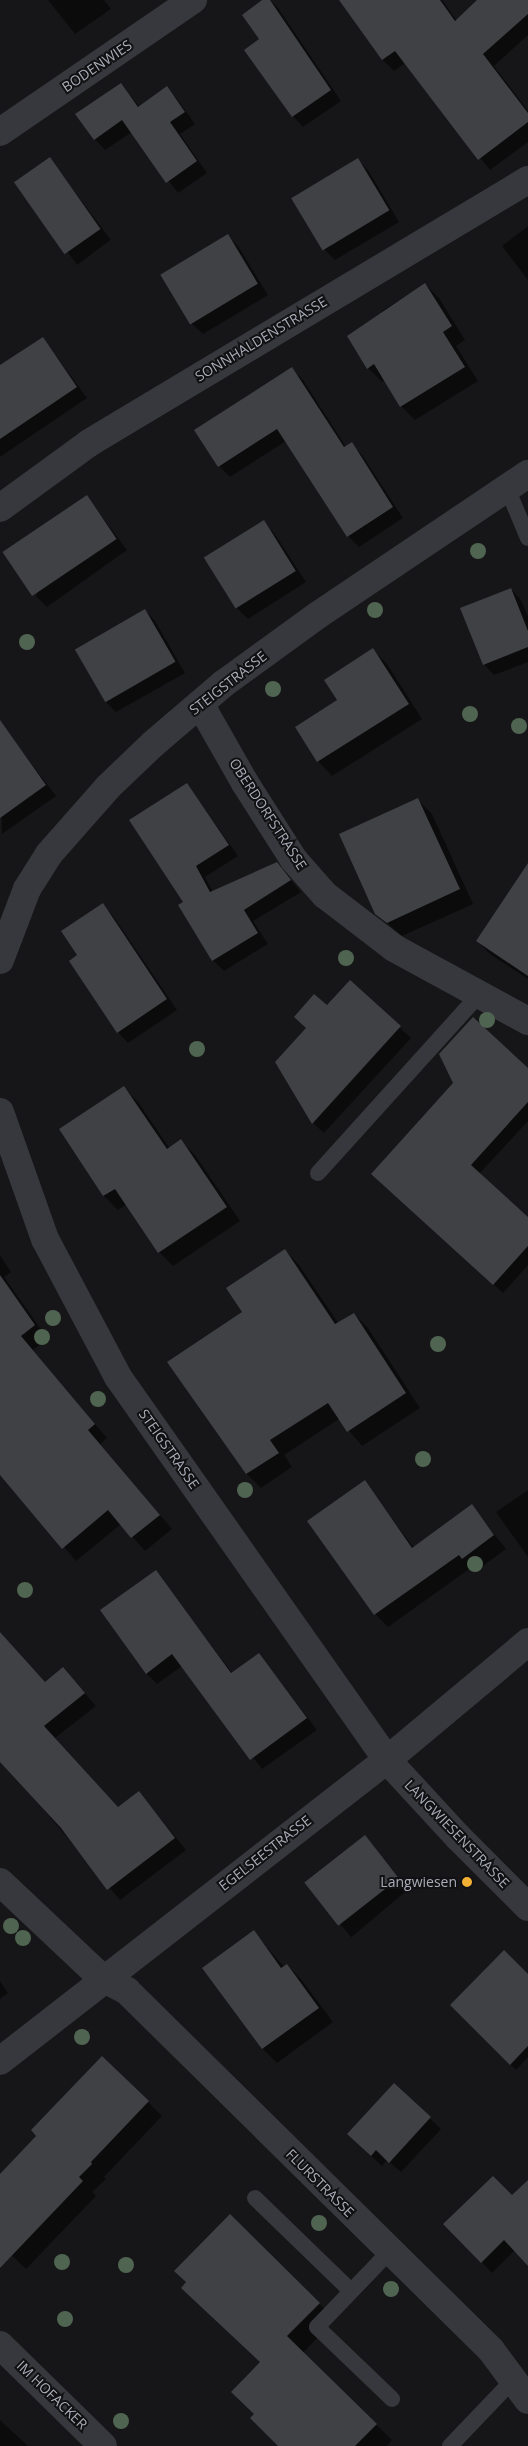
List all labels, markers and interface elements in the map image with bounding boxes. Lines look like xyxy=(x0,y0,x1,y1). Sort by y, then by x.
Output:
street label: BODENWIES xyxy=(59,36,135,96)
street label: SONNHALDENSTRASSE xyxy=(192,293,330,385)
street label: STEIGSTRASSE xyxy=(186,648,270,718)
street label: OBERDORFSTRASSE xyxy=(226,755,310,873)
street label: STEIGSTRASSE xyxy=(135,1406,203,1492)
street label: LANGWIESENSTRASSE xyxy=(401,1777,513,1891)
street label: EGELSEESTRASSE xyxy=(216,1812,314,1894)
place label: Langwiesen xyxy=(380,1874,457,1890)
marker: Langwiesen xyxy=(461,1876,473,1888)
street label: FLURSTRASSE xyxy=(282,2145,358,2221)
street label: IM HOFACKER xyxy=(13,2357,91,2433)

